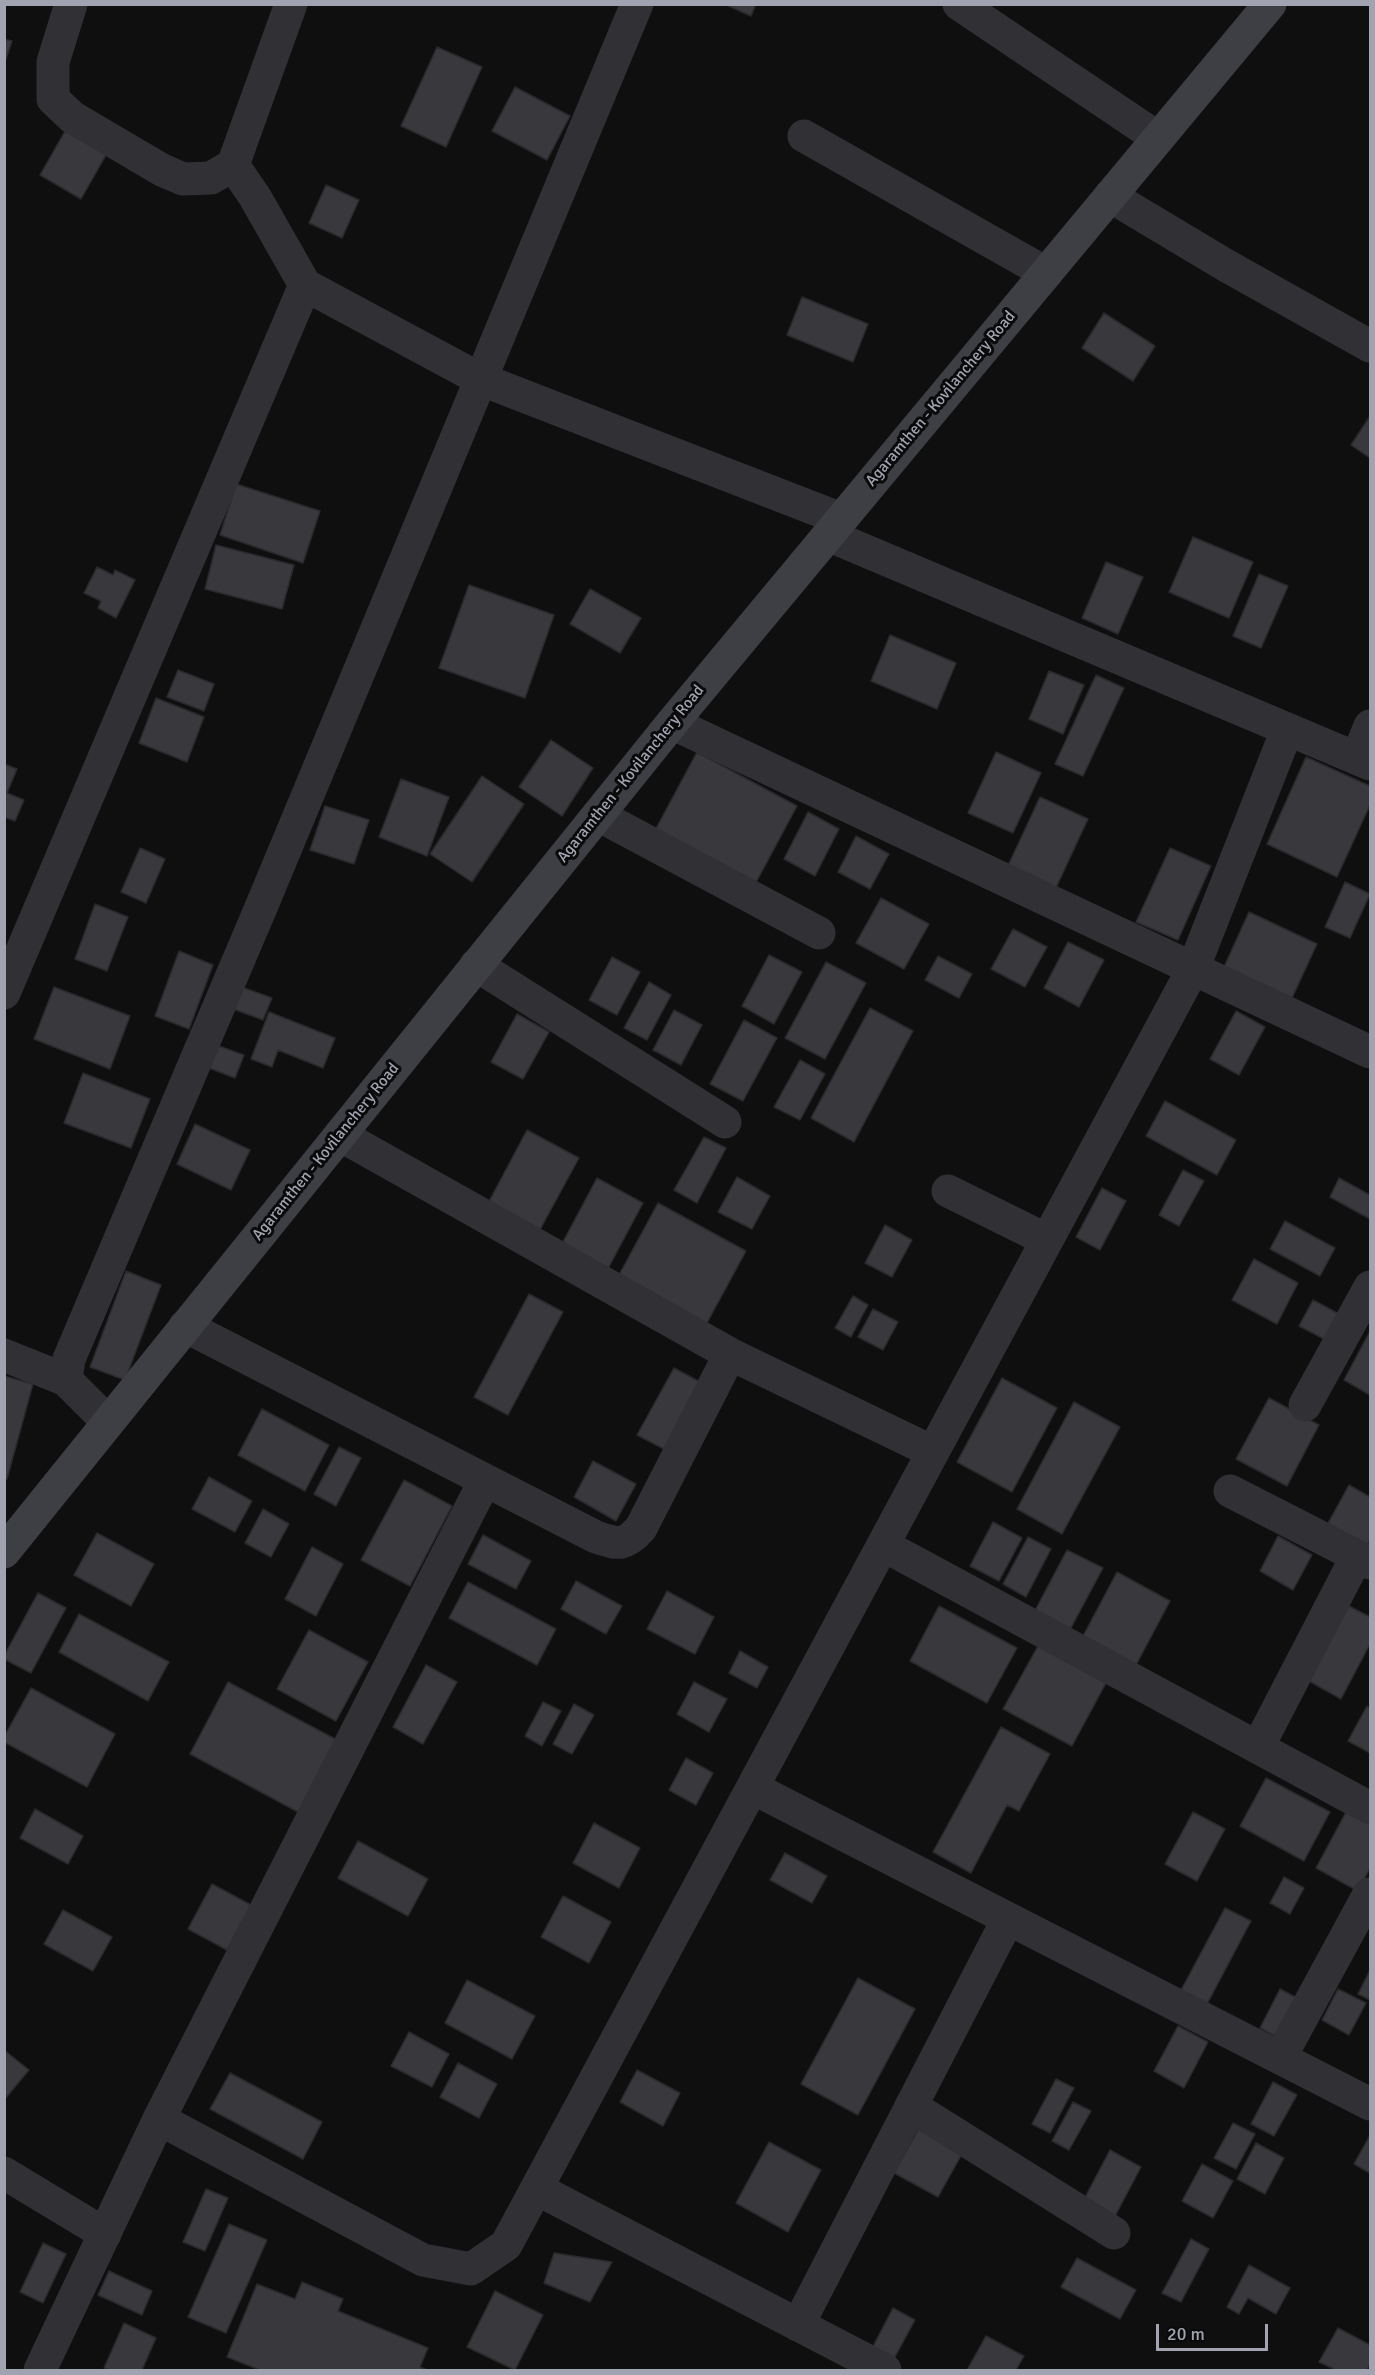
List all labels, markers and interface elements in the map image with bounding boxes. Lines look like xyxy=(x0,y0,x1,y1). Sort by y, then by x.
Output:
street label: Agaramthen - Kovilanchery Road xyxy=(862,308,1020,490)
street label: Agaramthen - Kovilanchery Road xyxy=(553,681,709,867)
street label: Agaramthen - Kovilanchery Road xyxy=(248,1059,404,1245)
scale bar xyxy=(1159,2312,1272,2350)
text: 20 m xyxy=(1167,2323,1205,2345)

